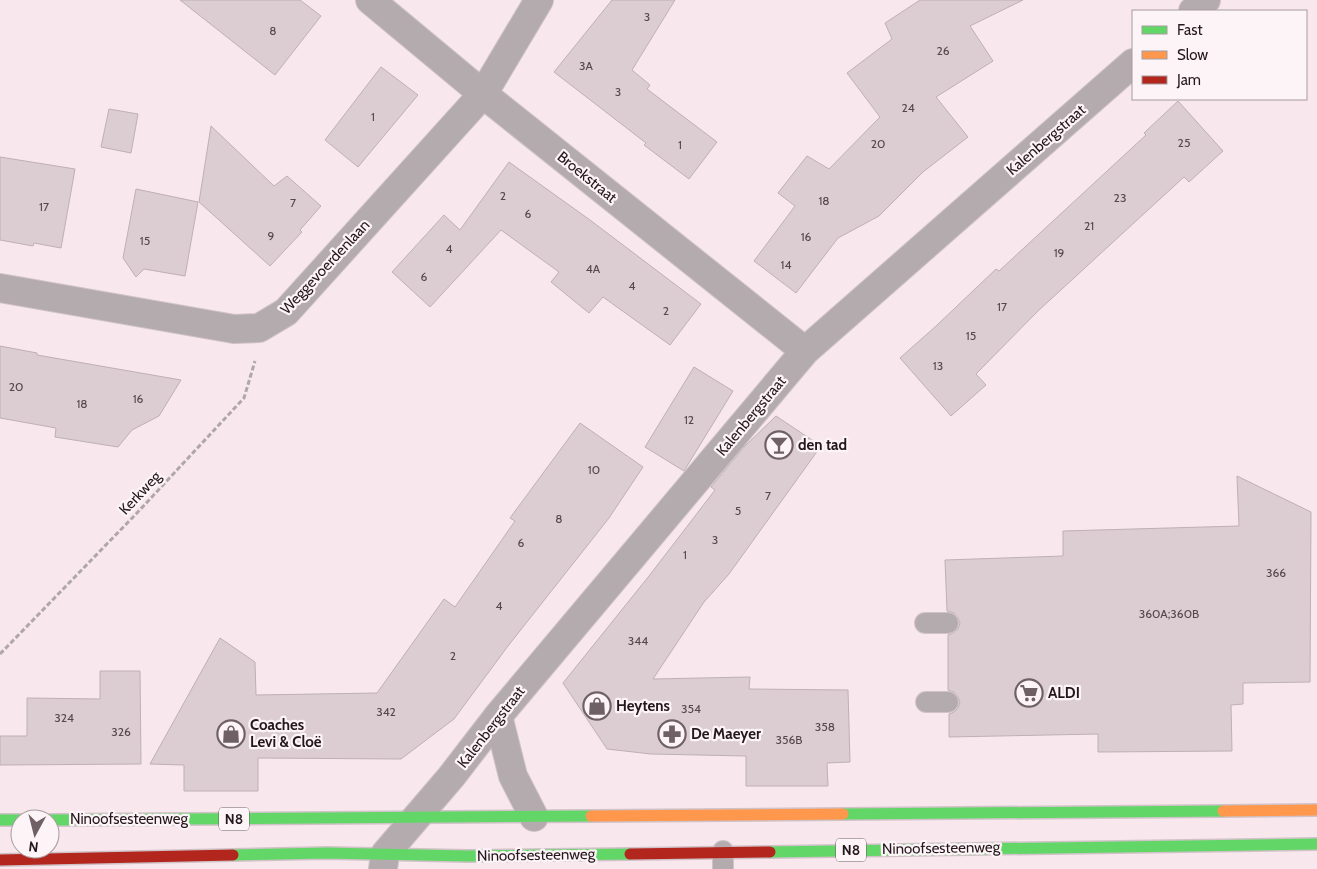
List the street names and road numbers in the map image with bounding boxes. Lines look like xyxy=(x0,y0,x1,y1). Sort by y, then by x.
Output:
street label: Kalenbergstraat xyxy=(1003,101,1089,179)
street label: Broekstraat xyxy=(554,148,620,206)
street label: Weggevoerdenlaan xyxy=(277,216,373,318)
street label: Kalenbergstraat xyxy=(712,372,790,460)
street label: Kerkweg xyxy=(115,467,165,519)
street label: Kalenbergstraat xyxy=(454,683,528,771)
road number: N8 xyxy=(219,808,249,831)
street label: Ninoofsesteenweg xyxy=(70,810,189,828)
road number: N8 xyxy=(836,838,866,862)
street label: Ninoofsesteenweg xyxy=(882,838,1001,858)
street label: Ninoofsesteenweg xyxy=(477,845,596,865)

